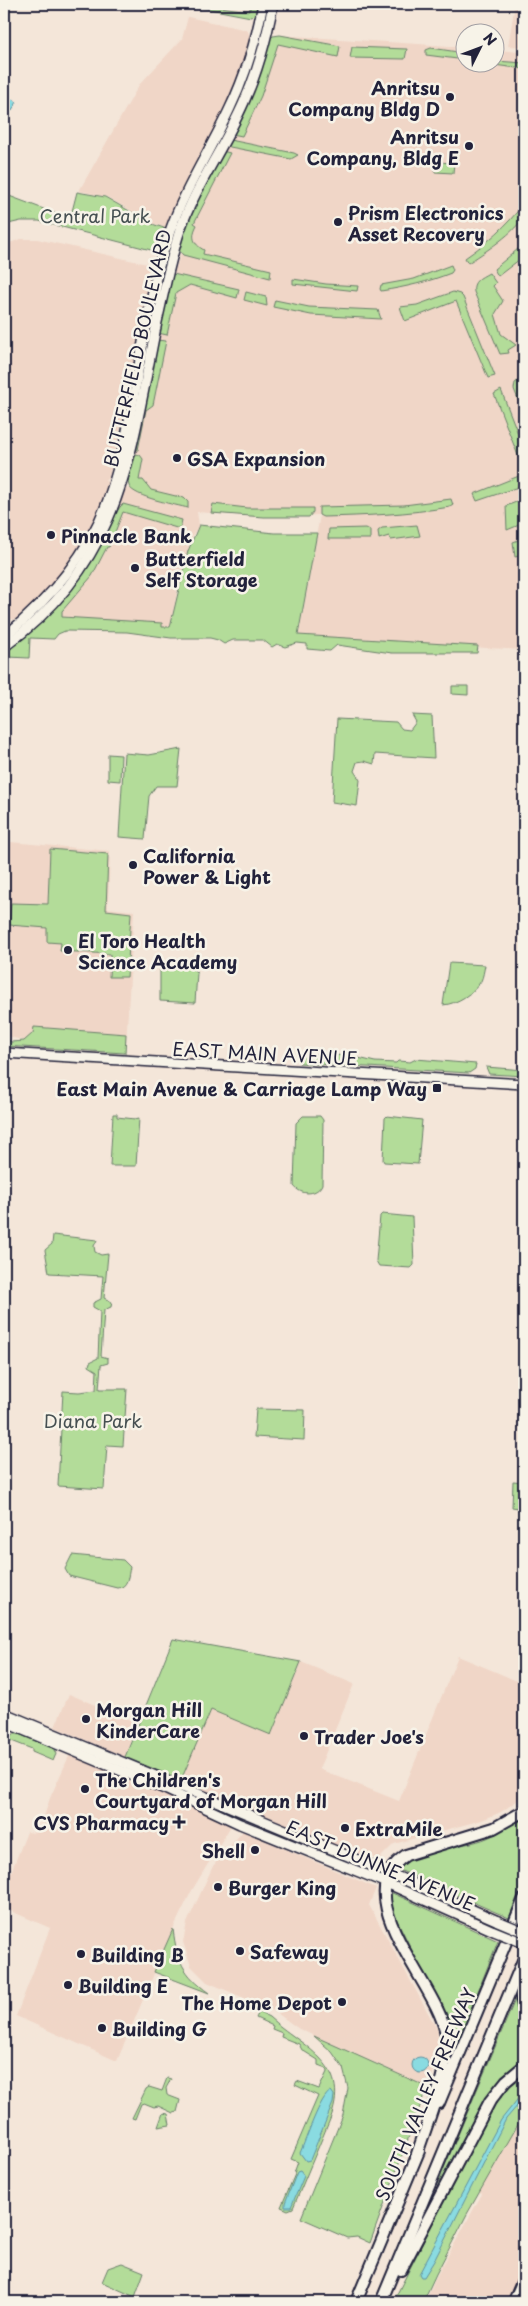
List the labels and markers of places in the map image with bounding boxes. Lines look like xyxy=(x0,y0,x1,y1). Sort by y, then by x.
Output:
place label: Anritsu Company Bldg D xyxy=(288,74,440,122)
marker: Anritsu Company Bldg D xyxy=(444,91,456,103)
place label: Anritsu Company, Bldg E xyxy=(306,123,459,171)
marker: Anritsu Company, Bldg E xyxy=(463,140,475,152)
place label: Prism Electronics Asset Recovery xyxy=(347,199,504,247)
marker: Prism Electronics Asset Recovery xyxy=(332,216,344,228)
place label: GSA Expansion xyxy=(187,445,325,472)
marker: GSA Expansion xyxy=(171,452,183,464)
place label: Pinnacle Bank xyxy=(61,522,192,549)
marker: Pinnacle Bank xyxy=(45,529,57,541)
place label: Butterfield Self Storage xyxy=(145,545,258,593)
marker: Butterfield Self Storage xyxy=(129,562,141,574)
place label: California Power & Light xyxy=(143,842,271,890)
marker: California Power & Light xyxy=(127,859,139,871)
place label: El Toro Health Science Academy xyxy=(78,927,237,975)
marker: El Toro Health Science Academy xyxy=(62,944,74,956)
place label: East Main Avenue & Carriage Lamp Way xyxy=(56,1075,427,1102)
marker: East Main Avenue & Carriage Lamp Way xyxy=(431,1082,443,1094)
place label: Morgan Hill KinderCare xyxy=(96,1696,202,1744)
marker: Morgan Hill KinderCare xyxy=(80,1713,92,1725)
place label: Trader Joe's xyxy=(314,1723,424,1750)
marker: Trader Joe's xyxy=(298,1730,310,1742)
place label: The Children's Courtyard of Morgan Hill xyxy=(95,1766,327,1814)
marker: The Children's Courtyard of Morgan Hill xyxy=(79,1783,91,1795)
place label: CVS Pharmacy xyxy=(34,1809,169,1836)
place label: ExtraMile xyxy=(355,1815,443,1842)
marker: CVS Pharmacy xyxy=(173,1816,185,1828)
marker: ExtraMile xyxy=(339,1822,351,1834)
place label: Shell xyxy=(202,1837,245,1864)
marker: Shell xyxy=(249,1844,261,1856)
place label: Burger King xyxy=(228,1874,336,1901)
marker: Burger King xyxy=(212,1881,224,1893)
place label: Safeway xyxy=(250,1938,329,1965)
place label: Building B xyxy=(91,1941,184,1968)
marker: Safeway xyxy=(234,1945,246,1957)
marker: Building B xyxy=(75,1948,87,1960)
place label: Building E xyxy=(78,1972,168,1999)
marker: Building E xyxy=(62,1979,74,1991)
place label: The Home Depot xyxy=(181,1989,332,2016)
marker: The Home Depot xyxy=(336,1996,348,2008)
place label: Building G xyxy=(112,2015,207,2042)
marker: Building G xyxy=(96,2022,108,2034)

